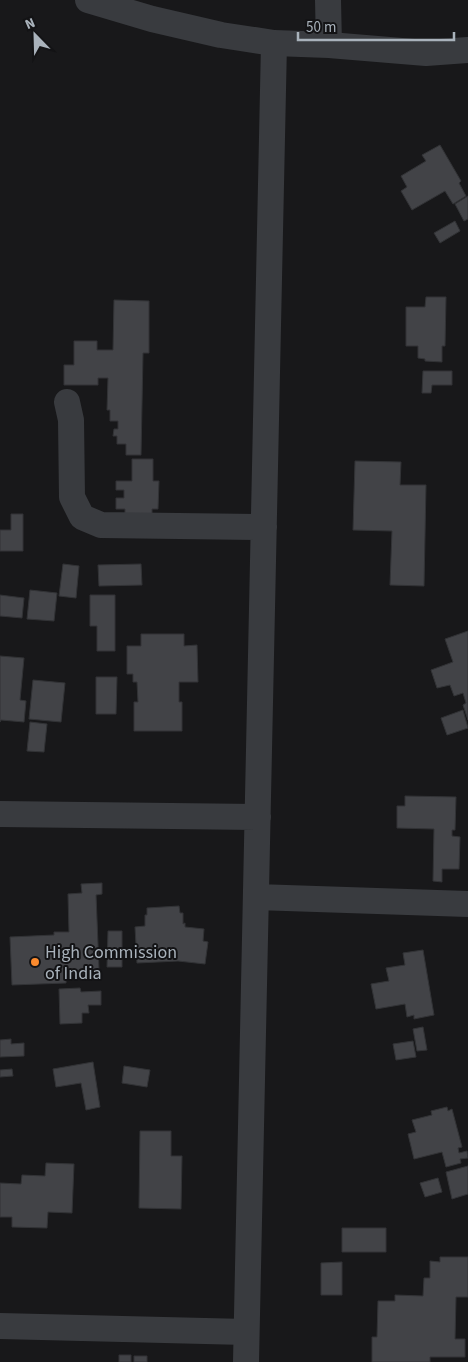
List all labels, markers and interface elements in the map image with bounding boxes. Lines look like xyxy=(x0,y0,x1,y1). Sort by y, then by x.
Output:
north arrow xyxy=(10,10,60,60)
scale bar xyxy=(298,10,454,42)
text: N xyxy=(22,13,39,35)
text: 50 m xyxy=(306,17,336,38)
place label: High Commission of India xyxy=(45,940,177,986)
marker: High Commission of India xyxy=(29,956,41,968)

